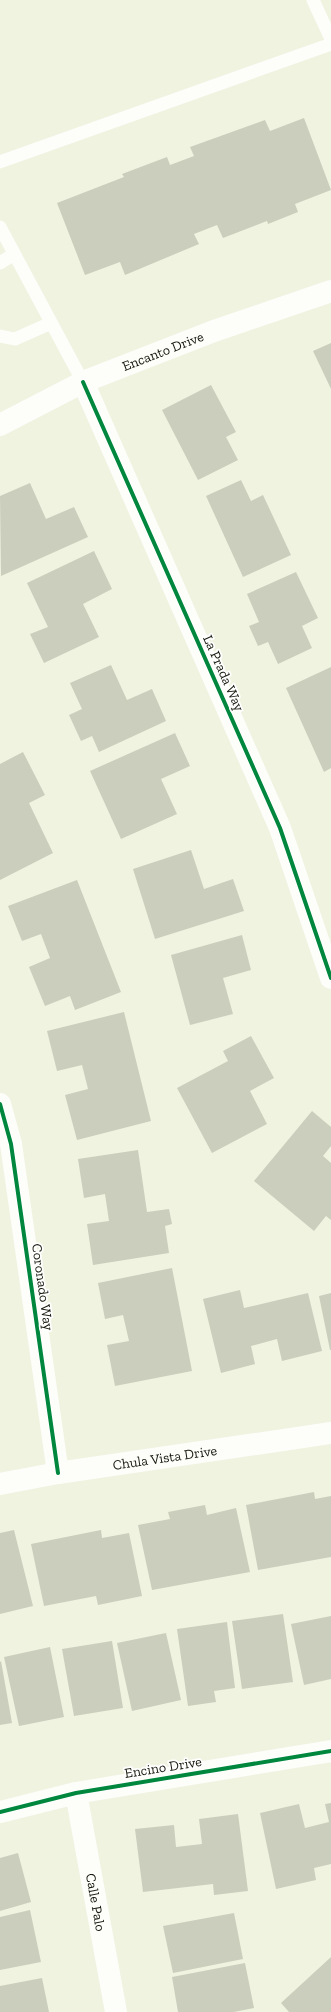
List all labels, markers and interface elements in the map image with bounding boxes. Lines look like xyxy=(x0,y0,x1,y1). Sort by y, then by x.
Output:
street label: Encanto Drive xyxy=(120,328,206,375)
street label: La Prada Way xyxy=(199,633,248,715)
street label: Coronado Way xyxy=(28,1242,57,1333)
street label: Chula Vista Drive xyxy=(112,1442,218,1474)
street label: Encino Drive xyxy=(123,1753,203,1782)
street label: Calle Palo xyxy=(82,1872,109,1933)

